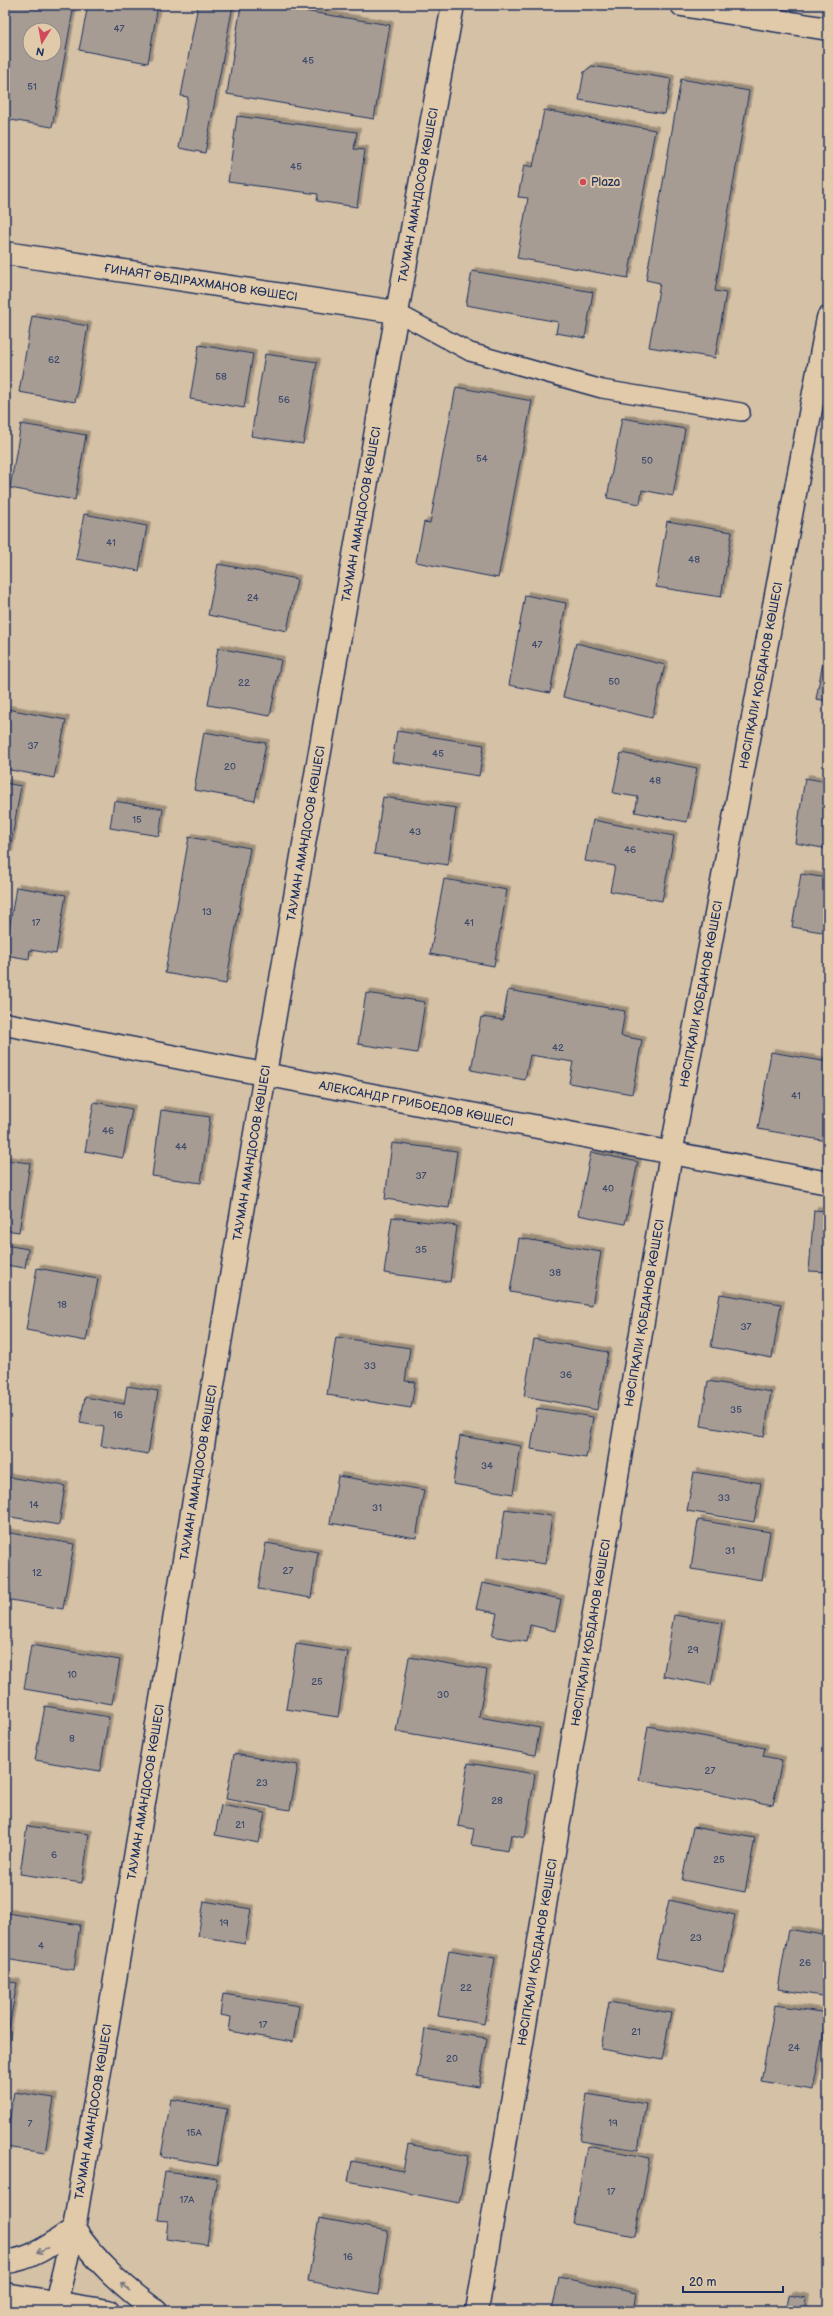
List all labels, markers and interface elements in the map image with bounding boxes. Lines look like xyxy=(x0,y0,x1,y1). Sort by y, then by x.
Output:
north arrow xyxy=(22,22,62,62)
house number: 47 xyxy=(113,23,125,35)
text: N xyxy=(35,44,45,58)
house number: 45 xyxy=(302,55,314,67)
house number: 51 xyxy=(27,81,37,93)
street label: ТАУМАН АМАНДОСОВ КӨШЕСІ xyxy=(395,106,442,284)
house number: 45 xyxy=(290,161,302,173)
place label: Plaza xyxy=(591,175,621,190)
marker: Plaza xyxy=(578,177,588,187)
street label: ҒИНАЯТ ӘБДІРАХМАНОВ КӨШЕСІ xyxy=(103,261,299,305)
house number: 62 xyxy=(48,354,60,366)
house number: 58 xyxy=(215,371,227,383)
house number: 56 xyxy=(278,394,290,406)
street label: ТАУМАН АМАНДОСОВ КӨШЕСІ xyxy=(339,425,385,603)
house number: 54 xyxy=(476,453,488,465)
house number: 50 xyxy=(641,455,653,467)
house number: 41 xyxy=(106,537,116,549)
house number: 48 xyxy=(688,554,700,566)
street label: НӘСІПҚАЛИ ҚОБДАНОВ КӨШЕСІ xyxy=(736,581,786,770)
house number: 24 xyxy=(247,592,259,604)
house number: 47 xyxy=(531,639,543,651)
house number: 50 xyxy=(608,676,620,688)
house number: 22 xyxy=(238,677,250,689)
house number: 37 xyxy=(27,740,39,752)
street label: ТАУМАН АМАНДОСОВ КӨШЕСІ xyxy=(284,744,329,922)
house number: 45 xyxy=(432,748,444,760)
house number: 20 xyxy=(224,761,236,773)
house number: 48 xyxy=(649,775,661,787)
house number: 15 xyxy=(132,814,142,826)
house number: 43 xyxy=(409,826,421,838)
house number: 46 xyxy=(624,844,636,856)
street label: НӘСІПҚАЛИ ҚОБДАНОВ КӨШЕСІ xyxy=(677,899,726,1089)
house number: 13 xyxy=(202,906,212,918)
house number: 17 xyxy=(32,917,40,929)
house number: 41 xyxy=(464,917,474,929)
house number: 42 xyxy=(552,1042,564,1054)
street label: ТАУМАН АМАНДОСОВ КӨШЕСІ xyxy=(230,1064,274,1242)
street label: АЛЕКСАНДР ГРИБОЕДОВ КӨШЕСІ xyxy=(317,1078,515,1130)
house number: 41 xyxy=(791,1090,801,1102)
house number: 46 xyxy=(102,1125,114,1137)
house number: 44 xyxy=(175,1141,187,1153)
house number: 37 xyxy=(415,1170,427,1182)
house number: 40 xyxy=(602,1183,614,1195)
street label: НӘСІПҚАЛИ ҚОБДАНОВ КӨШЕСІ xyxy=(622,1218,668,1408)
house number: 35 xyxy=(415,1244,427,1256)
house number: 38 xyxy=(549,1267,561,1279)
house number: 18 xyxy=(57,1299,67,1311)
house number: 37 xyxy=(740,1321,752,1333)
house number: 33 xyxy=(364,1360,376,1372)
house number: 36 xyxy=(560,1369,572,1381)
street label: ТАУМАН АМАНДОСОВ КӨШЕСІ xyxy=(177,1383,221,1562)
house number: 35 xyxy=(730,1404,742,1416)
house number: 16 xyxy=(113,1409,123,1421)
house number: 34 xyxy=(481,1460,493,1472)
house number: 33 xyxy=(718,1492,730,1504)
house number: 14 xyxy=(29,1499,39,1511)
house number: 31 xyxy=(372,1502,382,1514)
street label: НӘСІПҚАЛИ ҚОБДАНОВ КӨШЕСІ xyxy=(568,1538,614,1727)
house number: 31 xyxy=(725,1545,735,1557)
house number: 27 xyxy=(283,1565,293,1577)
house number: 12 xyxy=(32,1567,42,1579)
house number: 29 xyxy=(687,1644,699,1656)
house number: 10 xyxy=(67,1669,77,1681)
house number: 25 xyxy=(311,1676,323,1688)
house number: 30 xyxy=(437,1689,449,1701)
street label: ТАУМАН АМАНДОСОВ КӨШЕСІ xyxy=(124,1703,168,1881)
house number: 8 xyxy=(69,1733,75,1745)
house number: 27 xyxy=(705,1765,715,1777)
house number: 23 xyxy=(256,1777,268,1789)
house number: 28 xyxy=(491,1795,503,1807)
house number: 21 xyxy=(235,1819,245,1831)
house number: 6 xyxy=(51,1849,57,1861)
house number: 25 xyxy=(713,1854,725,1866)
street label: НӘСІПҚАЛИ ҚОБДАНОВ КӨШЕСІ xyxy=(515,1857,561,2047)
house number: 19 xyxy=(219,1917,229,1929)
house number: 23 xyxy=(690,1932,702,1944)
house number: 4 xyxy=(38,1940,44,1952)
house number: 26 xyxy=(799,1957,811,1969)
house number: 22 xyxy=(460,1982,472,1994)
house number: 17 xyxy=(259,2019,267,2031)
street label: ТАУМАН АМАНДОСОВ КӨШЕСІ xyxy=(72,2023,116,2201)
house number: 21 xyxy=(631,2026,641,2038)
house number: 24 xyxy=(788,2042,800,2054)
house number: 20 xyxy=(446,2053,458,2065)
house number: 19 xyxy=(608,2117,618,2129)
house number: 7 xyxy=(28,2118,33,2130)
house number: 15А xyxy=(186,2127,203,2139)
house number: 17 xyxy=(607,2186,615,2198)
house number: 17А xyxy=(180,2194,195,2206)
one-way arrow xyxy=(36,2247,48,2254)
house number: 16 xyxy=(343,2251,353,2263)
scale bar xyxy=(683,2268,783,2294)
text: 20 m xyxy=(689,2275,716,2290)
one-way arrow xyxy=(120,2282,131,2291)

